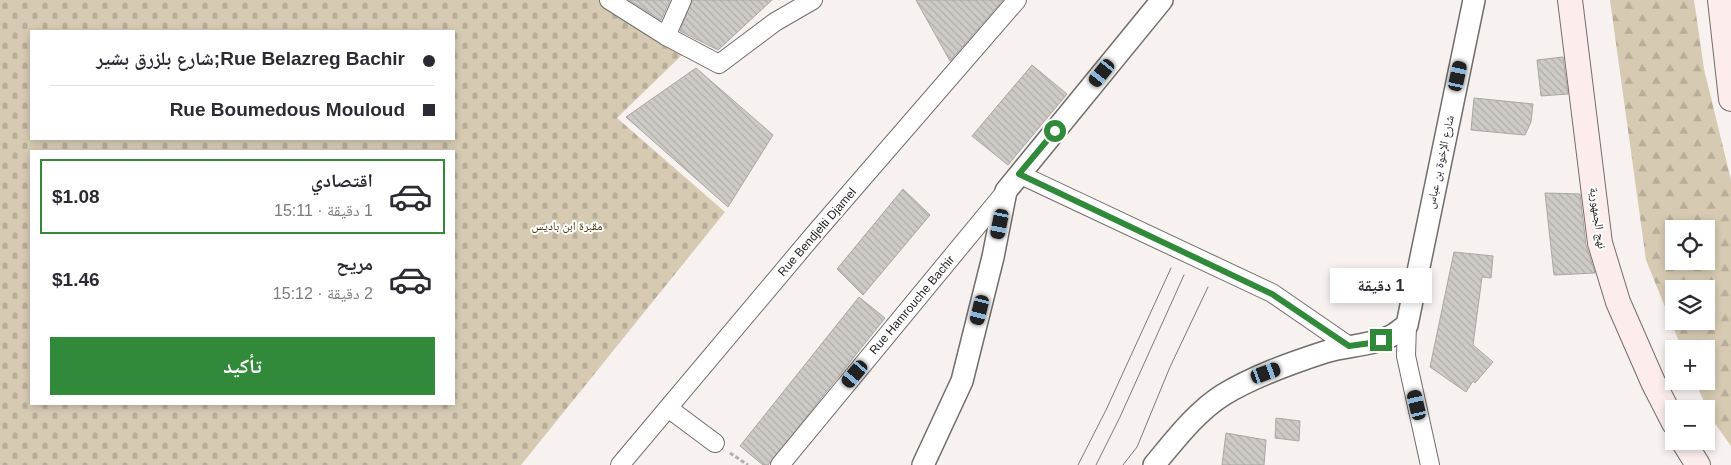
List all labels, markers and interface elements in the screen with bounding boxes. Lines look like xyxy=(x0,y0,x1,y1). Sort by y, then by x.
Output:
text: Rue Belazreg Bachir;شارع بلزرق بشير xyxy=(96,48,405,69)
car xyxy=(1086,57,1117,89)
car xyxy=(1447,60,1468,92)
text: Rue Boumedous Mouloud xyxy=(170,99,405,120)
street label: شارع الإخوة بن عباس xyxy=(1423,114,1458,210)
route start xyxy=(1044,120,1066,142)
text: اقتصادي xyxy=(311,170,373,191)
icon: car xyxy=(388,174,433,219)
street label: Rue Bendjelti Djamel xyxy=(775,185,859,279)
text: $1.08 xyxy=(52,186,100,207)
street label: نهج الجمهورية xyxy=(1587,186,1609,250)
text: 1 دقيقة · 15:11 xyxy=(274,202,373,219)
car xyxy=(989,208,1010,240)
park label: مقبرة ابن باديس xyxy=(532,219,602,233)
map controls xyxy=(1665,220,1715,450)
button: locate xyxy=(1665,220,1715,270)
text: مريح xyxy=(336,253,373,274)
street label: Rue Hamrouche Bachir xyxy=(867,253,957,357)
icon: car xyxy=(388,257,433,302)
callout: 1 دقيقة xyxy=(1330,268,1432,302)
text: $1.46 xyxy=(52,269,100,290)
text: 1 دقيقة xyxy=(1358,277,1404,294)
button: layers xyxy=(1665,280,1715,330)
text: 2 دقيقة · 15:12 xyxy=(273,285,373,302)
car xyxy=(969,294,990,326)
route end xyxy=(1370,329,1392,351)
button: تأكيد xyxy=(50,337,435,395)
button: + xyxy=(1665,340,1715,390)
car xyxy=(839,358,870,390)
car xyxy=(1249,361,1282,385)
car xyxy=(1406,389,1427,421)
button: − xyxy=(1665,400,1715,450)

